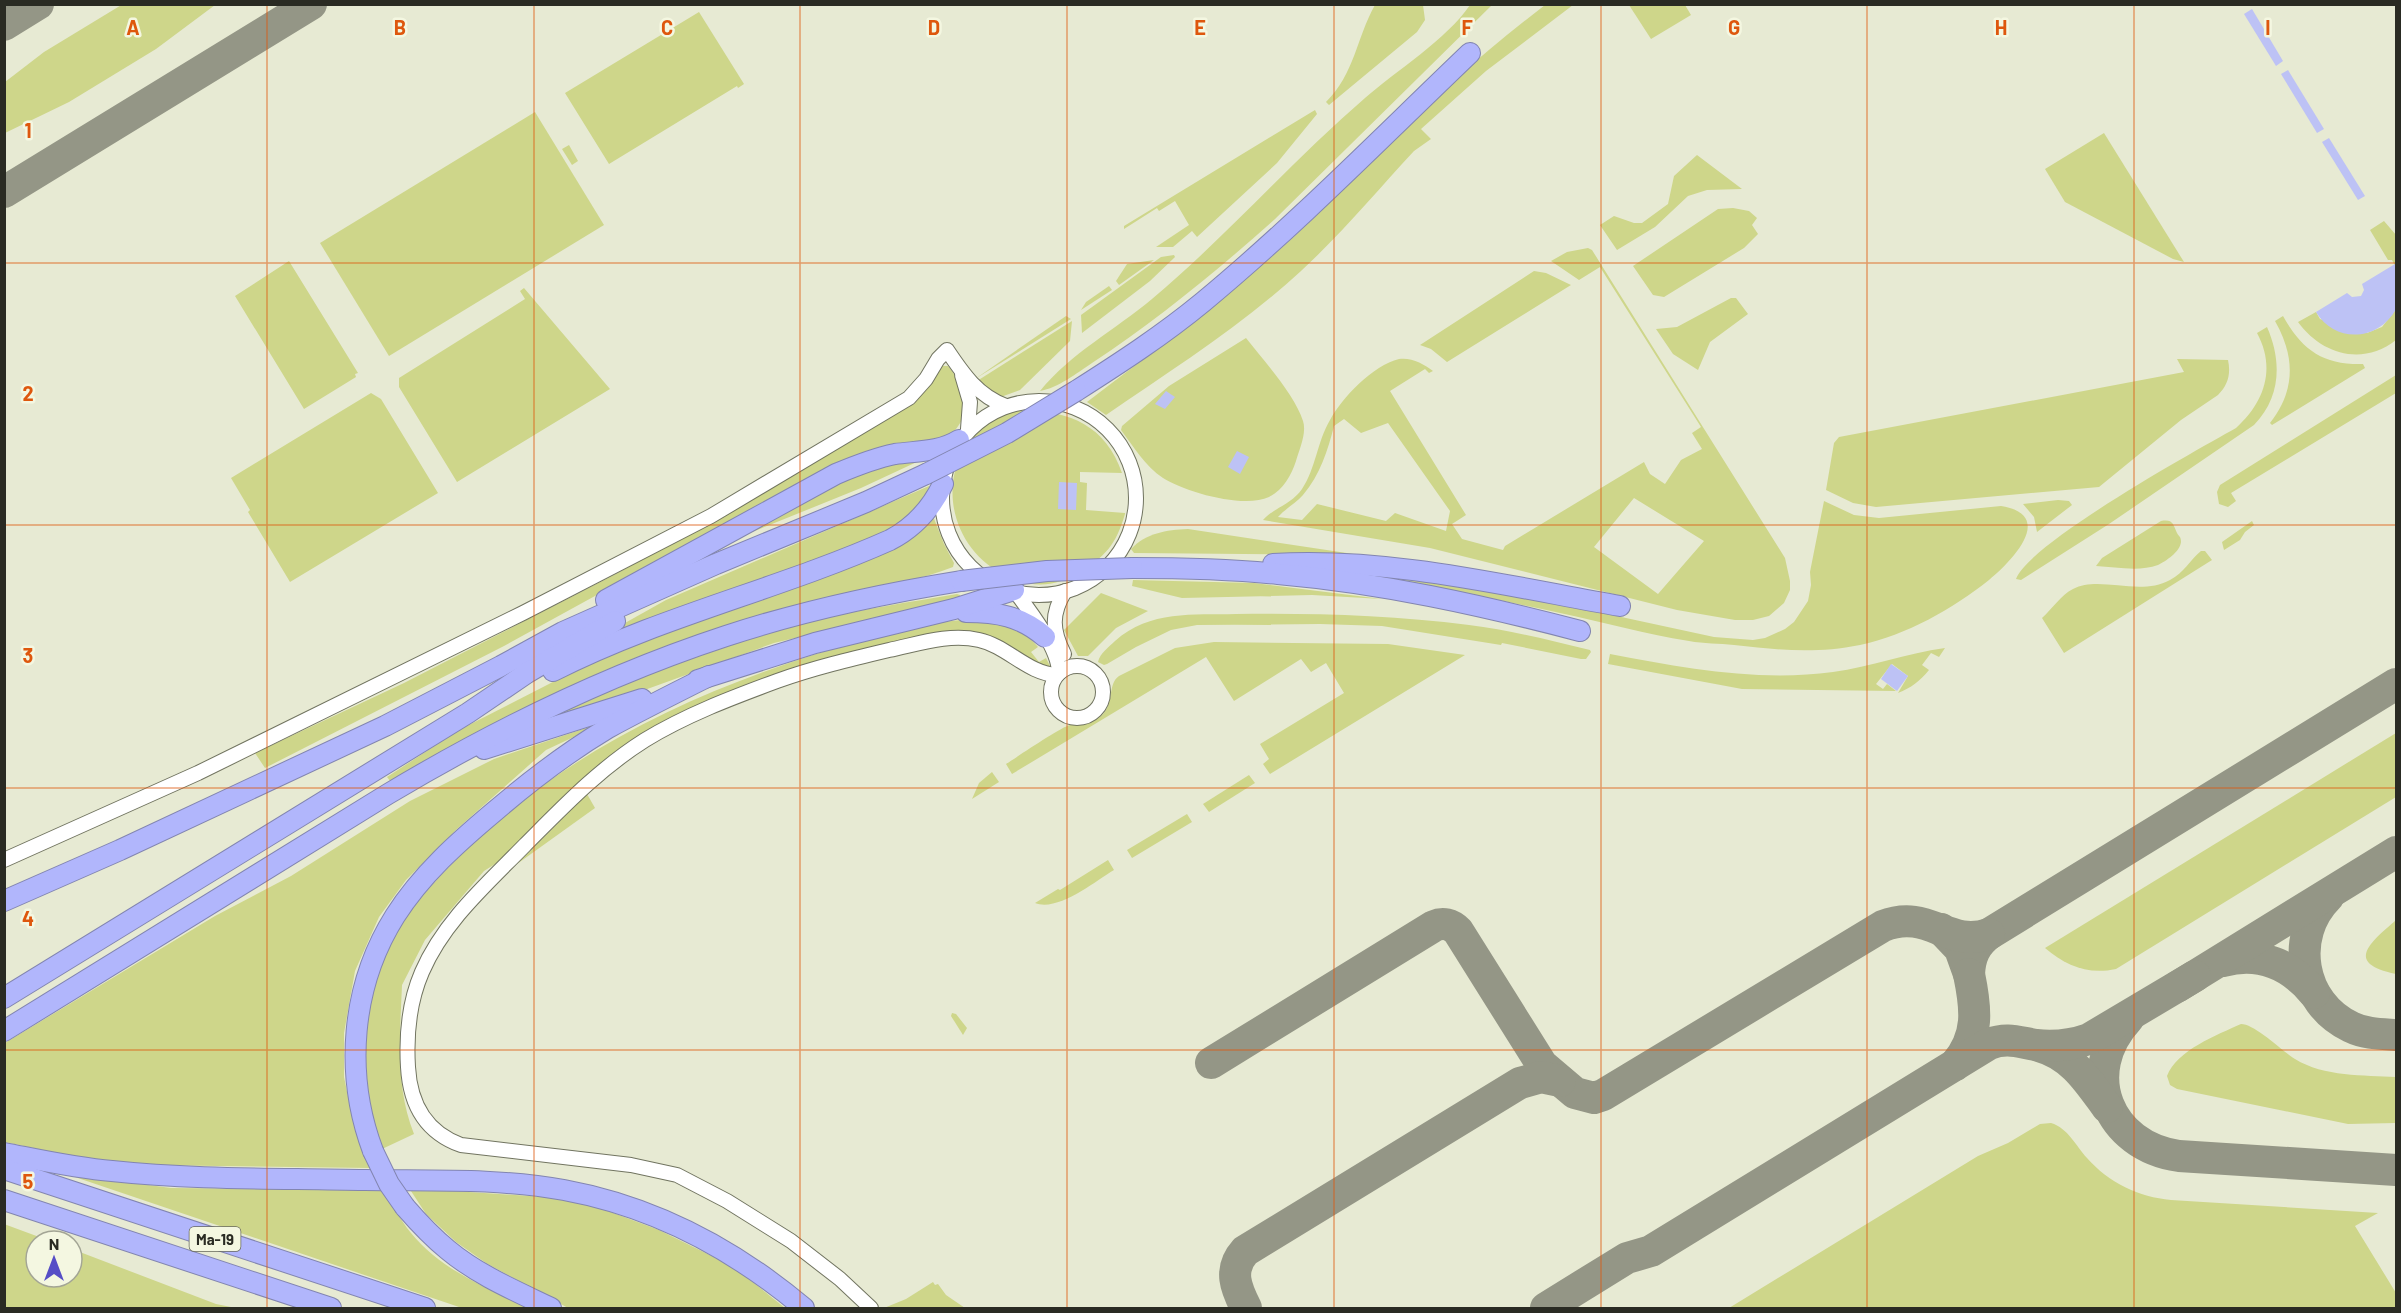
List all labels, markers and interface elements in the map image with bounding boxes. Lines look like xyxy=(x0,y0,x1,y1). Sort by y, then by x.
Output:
text: A xyxy=(126,15,140,39)
text: B xyxy=(394,15,406,39)
text: C xyxy=(661,15,673,39)
text: D xyxy=(928,15,940,39)
text: E xyxy=(1194,15,1206,39)
text: F xyxy=(1461,15,1473,39)
text: G xyxy=(1728,15,1740,39)
text: H xyxy=(1995,15,2007,39)
text: I xyxy=(2265,15,2271,39)
text: 1 xyxy=(24,118,32,142)
text: 2 xyxy=(22,381,34,405)
text: 3 xyxy=(23,643,33,667)
text: 4 xyxy=(22,906,34,930)
text: 5 xyxy=(23,1169,34,1193)
road number: Ma-19 xyxy=(190,1227,240,1251)
north arrow xyxy=(24,1229,84,1289)
text: N xyxy=(49,1234,59,1253)

